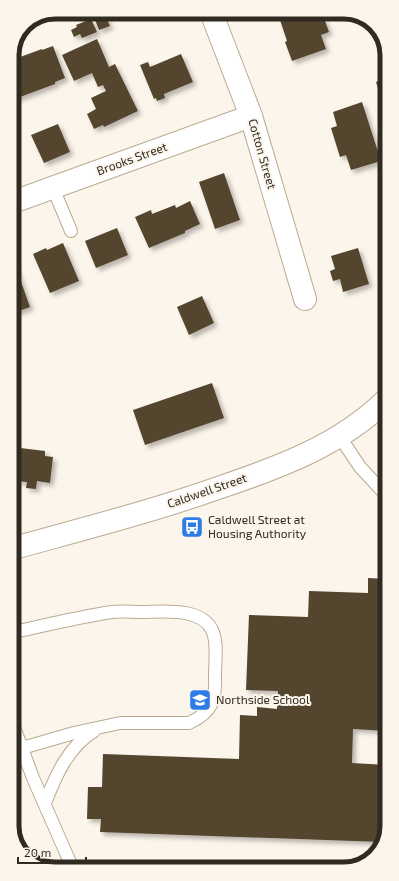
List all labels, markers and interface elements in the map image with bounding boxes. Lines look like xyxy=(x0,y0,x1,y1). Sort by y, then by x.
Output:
street label: Cotton Street xyxy=(246,117,280,191)
street label: Brooks Street xyxy=(95,139,169,177)
street label: Caldwell Street xyxy=(165,470,249,510)
place label: Caldwell Street at Housing Authority xyxy=(208,512,307,540)
bus stop icon: Caldwell Street at Housing Authority xyxy=(179,514,205,540)
school or university icon: Northside School xyxy=(187,687,213,713)
place label: Northside School xyxy=(216,692,310,706)
scale bar xyxy=(18,839,86,865)
text: 20 m xyxy=(24,845,51,859)

